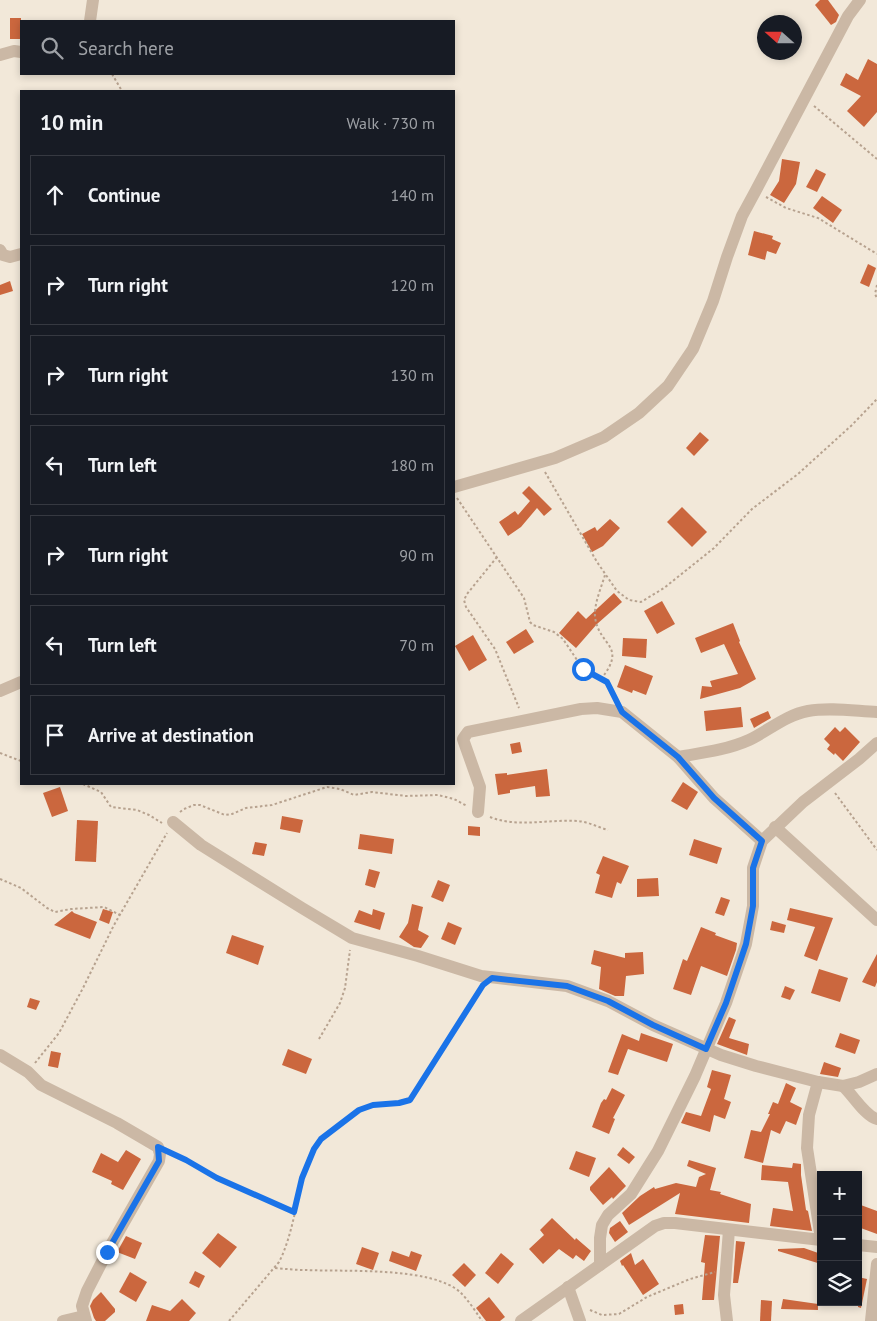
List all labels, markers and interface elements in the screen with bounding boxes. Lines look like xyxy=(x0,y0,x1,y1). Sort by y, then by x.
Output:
north arrow xyxy=(757,15,802,60)
search box xyxy=(20,20,455,75)
icon: search xyxy=(38,34,66,62)
text: Search here xyxy=(78,36,174,60)
text: 10 min xyxy=(40,109,103,136)
text: Walk · 730 m xyxy=(346,113,435,133)
icon: ahead xyxy=(41,181,69,209)
text: Continue xyxy=(88,183,160,207)
text: 140 m xyxy=(391,185,434,205)
icon: right xyxy=(41,271,69,299)
text: Turn right xyxy=(88,273,168,297)
text: 120 m xyxy=(391,275,434,295)
icon: right xyxy=(41,361,69,389)
text: Turn right xyxy=(88,363,168,387)
text: 130 m xyxy=(391,365,434,385)
icon: left xyxy=(41,451,69,479)
text: Turn left xyxy=(88,453,157,477)
text: 180 m xyxy=(391,455,434,475)
icon: right xyxy=(41,541,69,569)
text: Turn right xyxy=(88,543,168,567)
text: 90 m xyxy=(399,545,434,565)
icon: left xyxy=(41,631,69,659)
text: Turn left xyxy=(88,633,157,657)
text: 70 m xyxy=(399,635,434,655)
route start xyxy=(572,658,595,681)
icon: arrive xyxy=(41,721,69,749)
text: Arrive at destination xyxy=(88,723,254,747)
map controls xyxy=(817,1171,862,1306)
button: + xyxy=(817,1171,862,1216)
button: − xyxy=(817,1216,862,1261)
route end xyxy=(96,1241,119,1264)
button: layers xyxy=(817,1261,862,1306)

